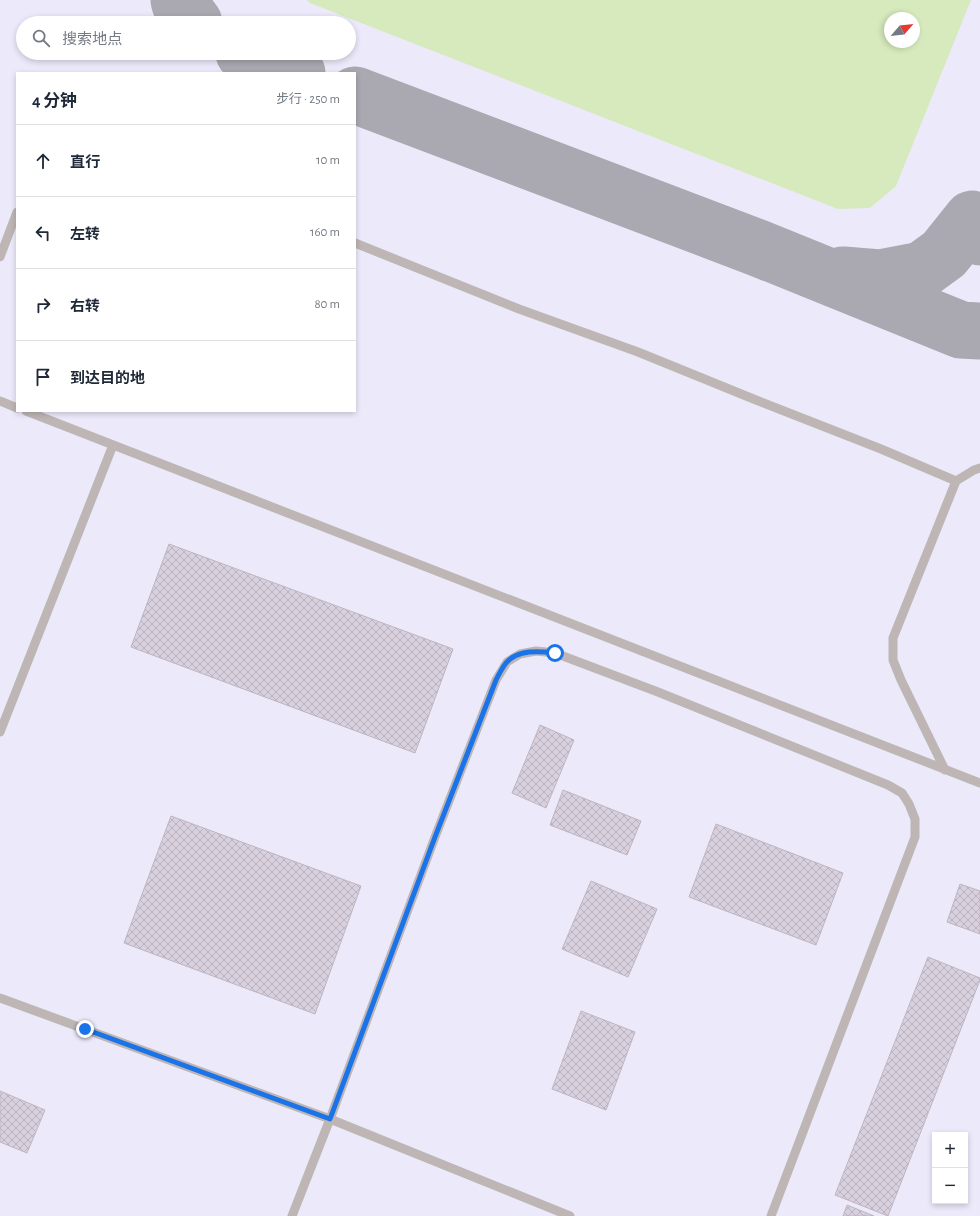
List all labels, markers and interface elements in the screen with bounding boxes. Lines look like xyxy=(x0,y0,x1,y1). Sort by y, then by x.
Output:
north arrow xyxy=(884,12,920,48)
search box xyxy=(16,16,356,60)
icon: search xyxy=(30,27,52,49)
text: 搜索地点 xyxy=(62,32,122,47)
text: 4 分钟 xyxy=(32,92,77,109)
text: 步行 · 250 m xyxy=(276,93,340,106)
icon: ahead xyxy=(32,150,54,172)
text: 10 m xyxy=(316,154,340,167)
text: 直行 xyxy=(70,155,100,170)
icon: left xyxy=(32,222,54,244)
text: 160 m xyxy=(310,226,340,239)
text: 左转 xyxy=(70,227,100,242)
icon: right xyxy=(32,294,54,316)
text: 80 m xyxy=(314,298,340,311)
text: 右转 xyxy=(70,299,100,314)
icon: arrive xyxy=(32,366,54,388)
text: 到达目的地 xyxy=(70,371,145,386)
route start xyxy=(546,644,564,662)
route end xyxy=(76,1020,94,1038)
map controls xyxy=(932,1132,968,1204)
button: + xyxy=(932,1132,968,1168)
button: − xyxy=(932,1168,968,1204)

